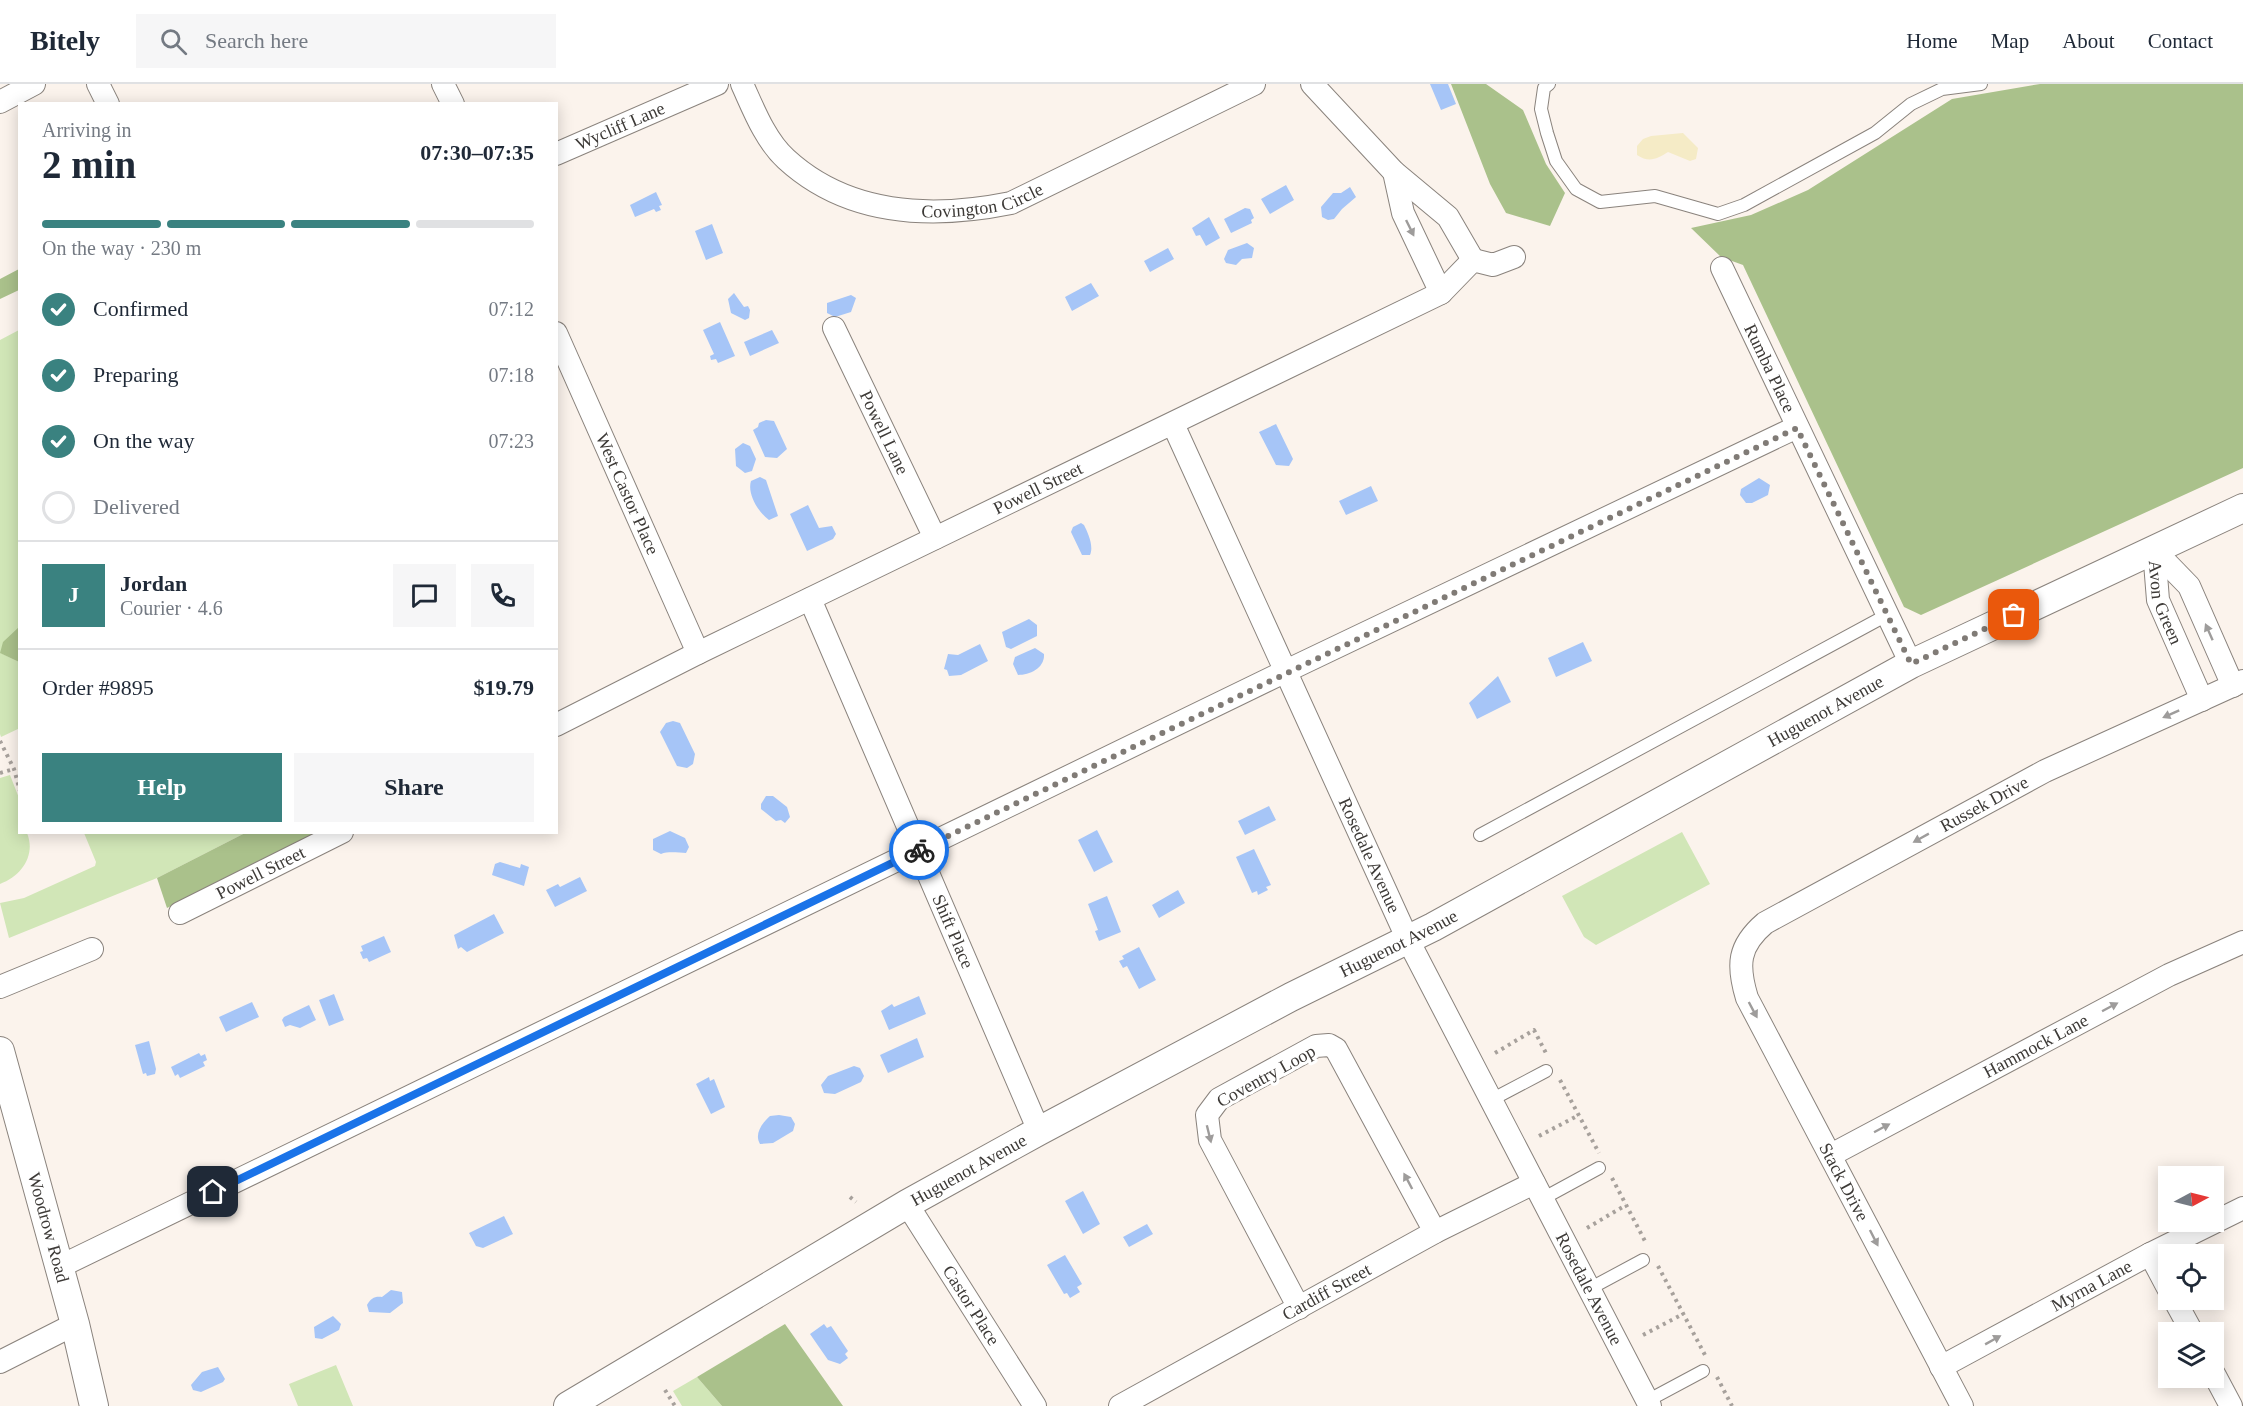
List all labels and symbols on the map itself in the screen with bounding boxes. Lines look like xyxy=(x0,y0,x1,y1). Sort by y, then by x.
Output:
street label: Wycliff Lane xyxy=(573,98,668,154)
street label: Covington Circle xyxy=(921,179,1046,221)
one-way arrow xyxy=(1405,219,1415,237)
street label: Rumba Place xyxy=(1740,321,1799,416)
street label: Powell Lane xyxy=(856,387,913,478)
street label: West Castor Place xyxy=(592,430,663,558)
street label: Powell Street xyxy=(990,458,1086,518)
street label: Avon Green xyxy=(2145,560,2186,647)
pin xyxy=(1988,589,2039,640)
one-way arrow xyxy=(2204,623,2214,641)
street label: Huguenot Avenue xyxy=(1764,671,1887,751)
one-way arrow xyxy=(2161,709,2179,719)
street label: Russek Drive xyxy=(1937,772,2032,836)
street label: Rosedale Avenue xyxy=(1335,795,1404,916)
courier xyxy=(889,820,949,880)
one-way arrow xyxy=(1912,833,1929,843)
street label: Powell Street xyxy=(213,842,308,903)
street label: Shift Place xyxy=(928,891,978,972)
street label: Huguenot Avenue xyxy=(1336,906,1461,981)
one-way arrow xyxy=(1748,1001,1758,1018)
one-way arrow xyxy=(2102,1002,2119,1012)
street label: Hammock Lane xyxy=(1980,1010,2091,1082)
street label: Coventry Loop xyxy=(1213,1041,1319,1111)
one-way arrow xyxy=(1874,1123,1891,1133)
one-way arrow xyxy=(1205,1125,1215,1143)
street label: Huguenot Avenue xyxy=(907,1130,1030,1210)
street label: Stack Drive xyxy=(1815,1140,1873,1224)
pin xyxy=(187,1166,238,1217)
north arrow xyxy=(2158,1166,2224,1232)
street label: Woodrow Road xyxy=(24,1170,73,1285)
one-way arrow xyxy=(1403,1172,1413,1189)
street label: Rosedale Avenue xyxy=(1552,1229,1627,1349)
one-way arrow xyxy=(1868,1229,1878,1247)
street label: Myrna Lane xyxy=(2048,1256,2135,1316)
street label: Cardiff Street xyxy=(1279,1259,1374,1324)
street label: Castor Place xyxy=(939,1262,1004,1349)
one-way arrow xyxy=(1984,1335,2001,1345)

